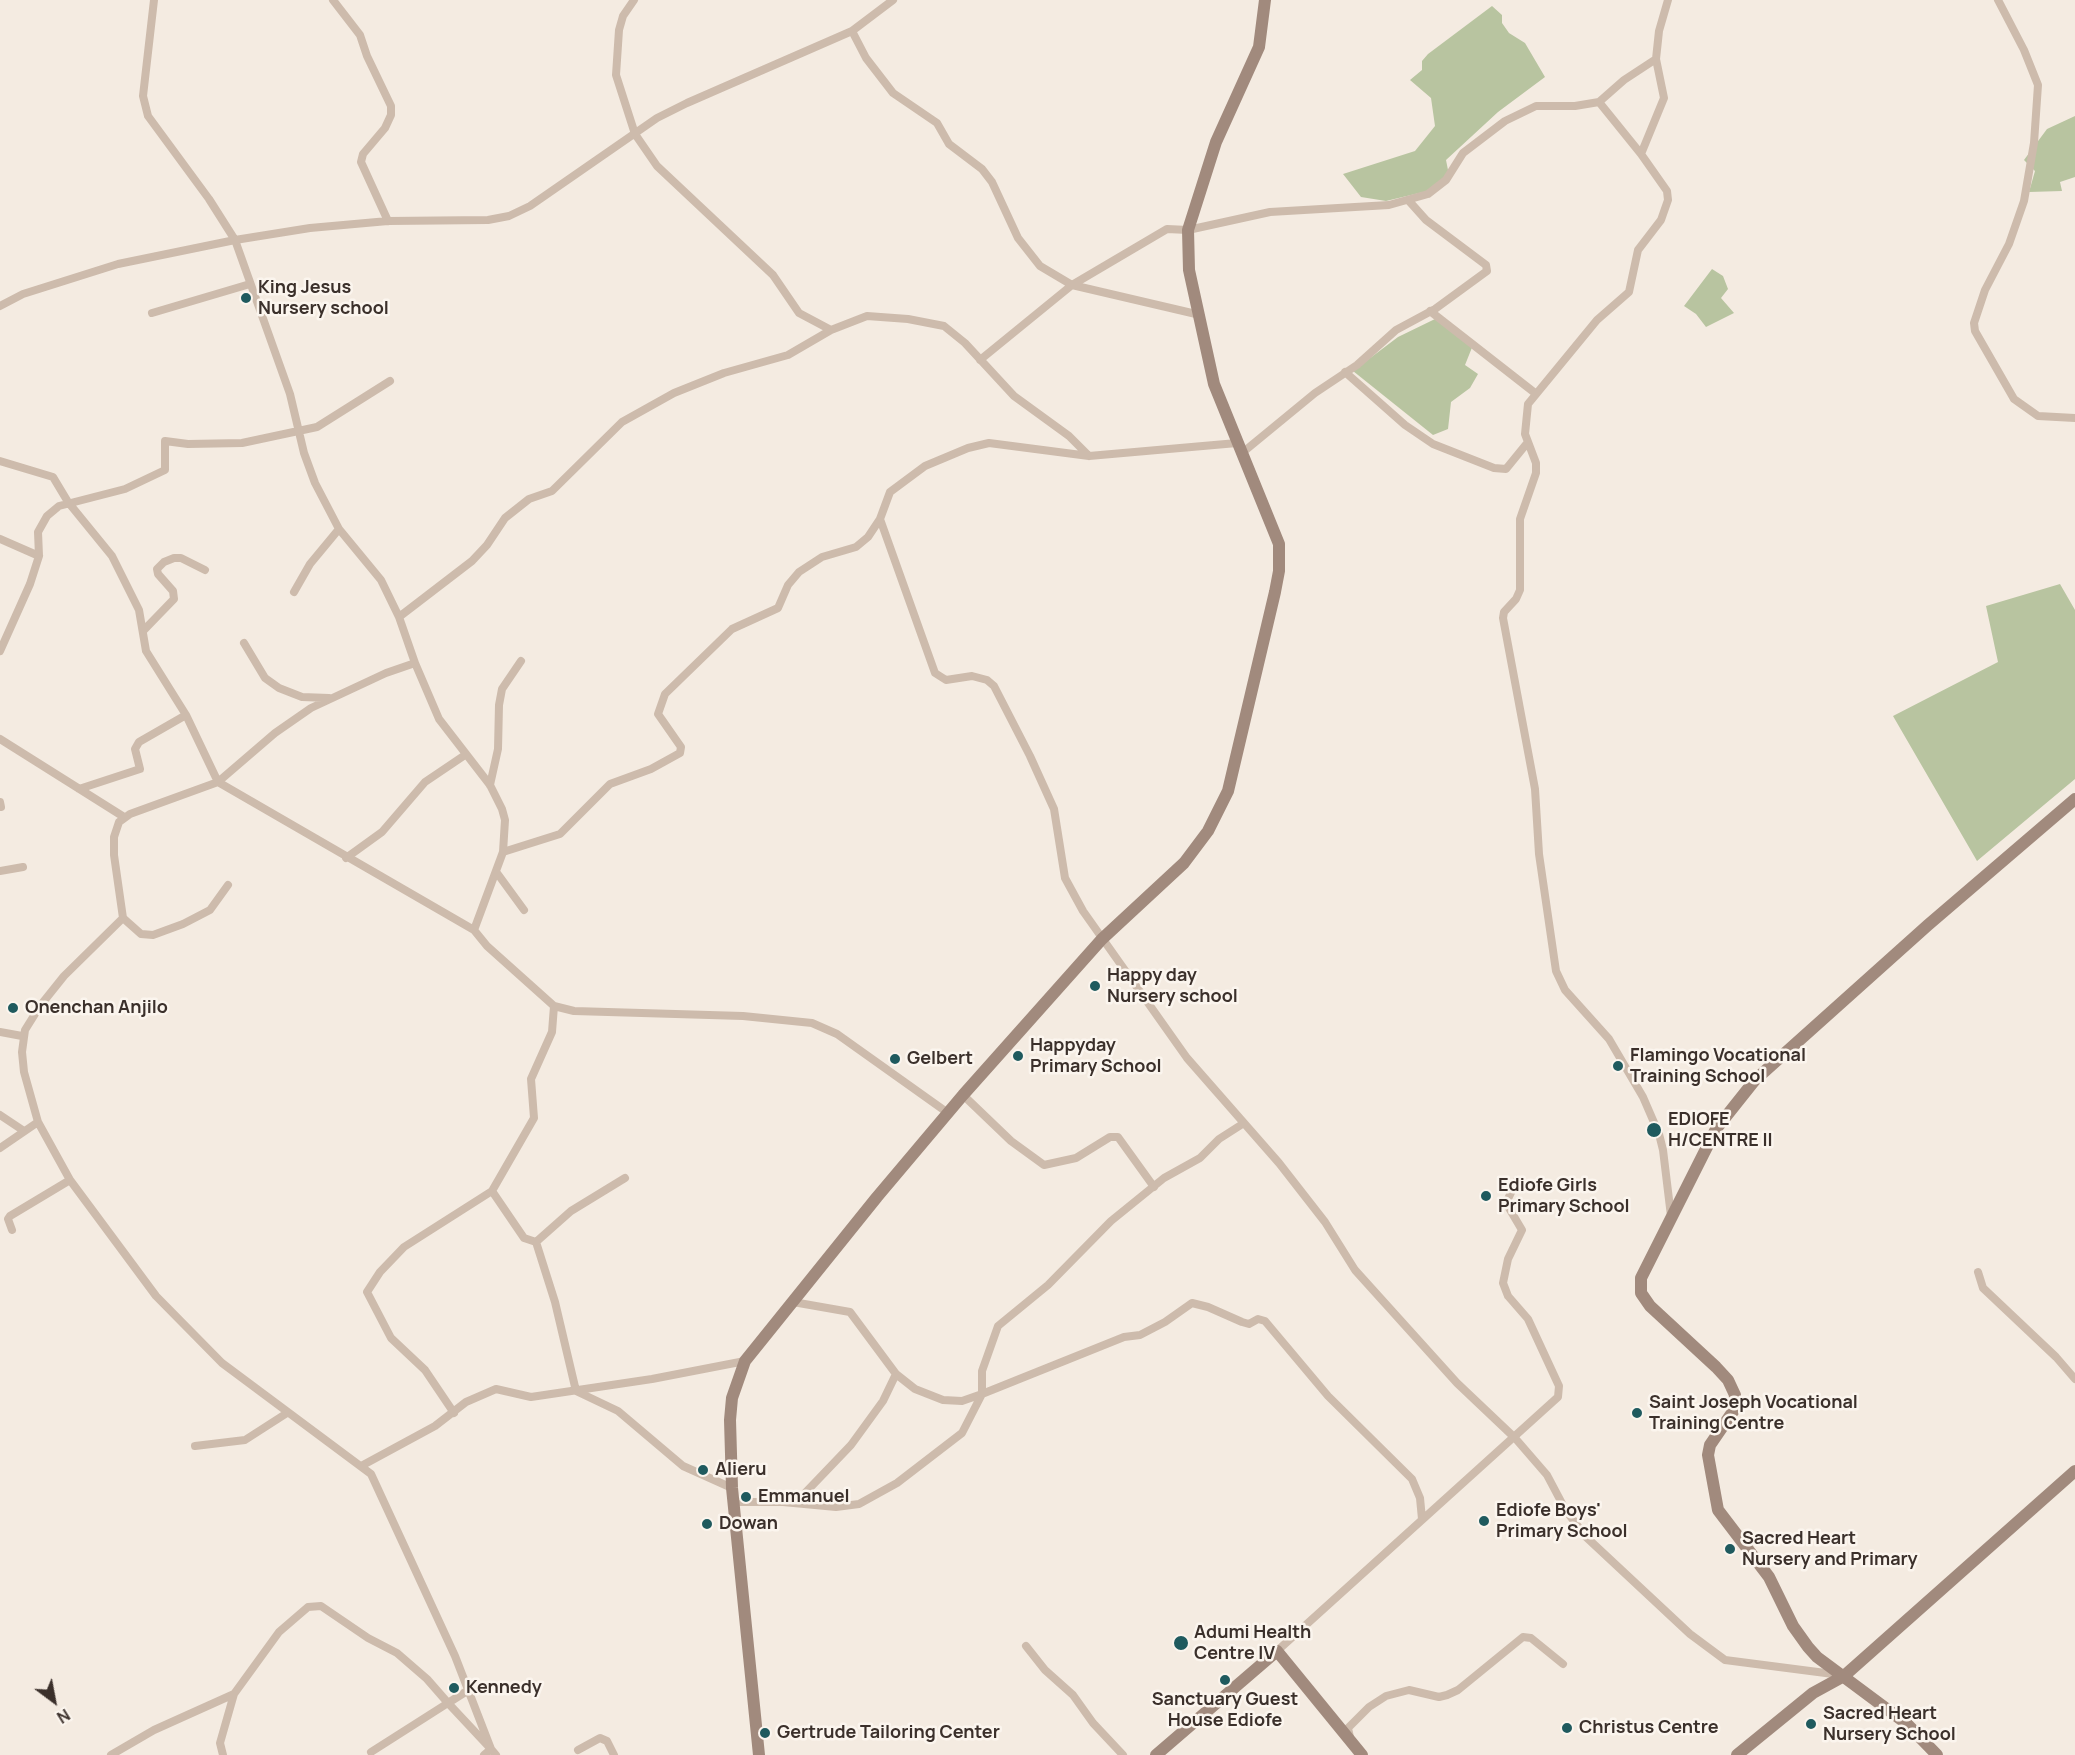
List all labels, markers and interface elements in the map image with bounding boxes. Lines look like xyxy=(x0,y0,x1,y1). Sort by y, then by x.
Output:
place label: King Jesus Nursery school xyxy=(258,277,389,320)
marker: King Jesus Nursery school xyxy=(239,291,253,305)
place label: Happy day Nursery school xyxy=(1107,965,1238,1008)
marker: Happy day Nursery school xyxy=(1088,979,1102,993)
place label: Onenchan Anjilo xyxy=(25,997,168,1019)
marker: Onenchan Anjilo xyxy=(6,1001,20,1015)
place label: Happyday Primary School xyxy=(1030,1035,1162,1078)
place label: Flamingo Vocational Training School xyxy=(1630,1045,1806,1088)
place label: Gelbert xyxy=(907,1048,973,1070)
marker: Happyday Primary School xyxy=(1011,1049,1025,1063)
marker: Gelbert xyxy=(888,1052,902,1066)
marker: Flamingo Vocational Training School xyxy=(1611,1059,1625,1073)
place label: EDIOFE H/CENTRE II xyxy=(1668,1109,1773,1152)
marker: EDIOFE H/CENTRE II xyxy=(1645,1121,1663,1139)
place label: Ediofe Girls Primary School xyxy=(1498,1175,1630,1218)
marker: Ediofe Girls Primary School xyxy=(1479,1189,1493,1203)
place label: Saint Joseph Vocational Training Centre xyxy=(1649,1392,1858,1434)
marker: Saint Joseph Vocational Training Centre xyxy=(1630,1406,1644,1420)
place label: Alieru xyxy=(715,1459,766,1481)
marker: Alieru xyxy=(696,1463,710,1477)
place label: Emmanuel xyxy=(758,1486,850,1508)
marker: Emmanuel xyxy=(739,1490,753,1504)
place label: Ediofe Boys' Primary School xyxy=(1496,1500,1628,1543)
place label: Dowan xyxy=(719,1513,778,1535)
marker: Ediofe Boys' Primary School xyxy=(1477,1514,1491,1528)
marker: Dowan xyxy=(700,1517,714,1531)
place label: Sacred Heart Nursery and Primary xyxy=(1742,1528,1918,1570)
marker: Sacred Heart Nursery and Primary xyxy=(1723,1542,1737,1556)
place label: Adumi Health Centre IV xyxy=(1194,1622,1311,1664)
marker: Adumi Health Centre IV xyxy=(1172,1634,1190,1652)
north arrow xyxy=(24,1671,84,1731)
marker: Sanctuary Guest House Ediofe xyxy=(1218,1673,1232,1687)
place label: Kennedy xyxy=(466,1677,542,1699)
marker: Kennedy xyxy=(447,1681,461,1695)
place label: Sanctuary Guest House Ediofe xyxy=(1152,1689,1298,1732)
place label: Sacred Heart Nursery School xyxy=(1823,1703,1956,1746)
text: N xyxy=(53,1704,74,1729)
place label: Christus Centre xyxy=(1579,1717,1719,1739)
marker: Sacred Heart Nursery School xyxy=(1804,1717,1818,1731)
marker: Christus Centre xyxy=(1560,1721,1574,1735)
place label: Gertrude Tailoring Center xyxy=(777,1722,1000,1744)
marker: Gertrude Tailoring Center xyxy=(758,1726,772,1740)

